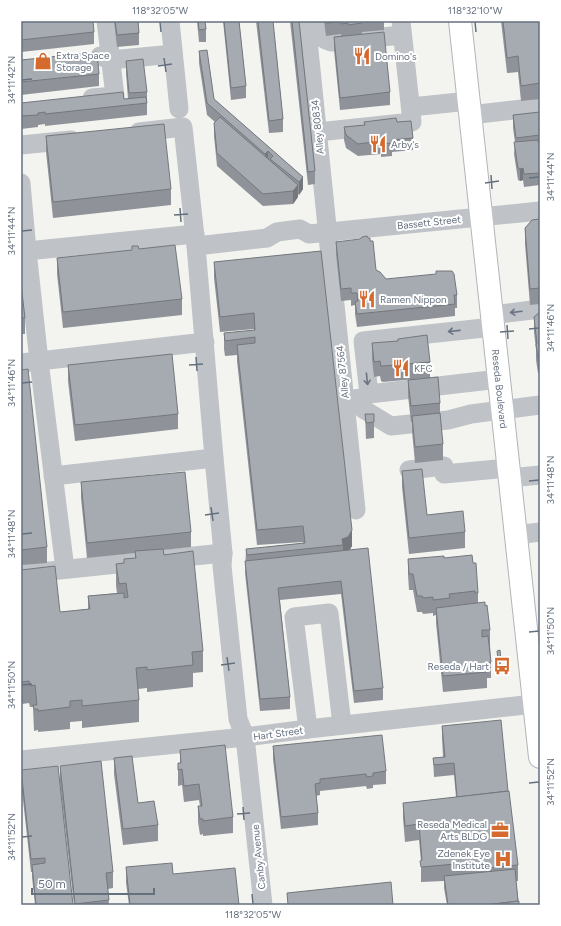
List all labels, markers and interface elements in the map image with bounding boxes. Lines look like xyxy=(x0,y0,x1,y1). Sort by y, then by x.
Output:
text: 118°32'05"W xyxy=(132,4,188,17)
text: 118°32'10"W xyxy=(448,4,503,17)
restaurant icon: Domino's xyxy=(352,46,372,66)
place label: Extra Space Storage xyxy=(56,49,110,74)
place label: Domino's xyxy=(375,50,417,63)
shop icon: Extra Space Storage xyxy=(33,51,53,71)
text: 34°11'42"N xyxy=(5,56,18,104)
street label: Alley 80834 xyxy=(308,99,327,155)
restaurant icon: Arby's xyxy=(368,134,388,154)
place label: Arby's xyxy=(391,138,419,151)
text: 34°11'44"N xyxy=(544,153,557,201)
text: 34°11'44"N xyxy=(5,207,18,255)
street label: Bassett Street xyxy=(397,213,462,232)
restaurant icon: Ramen Nippon xyxy=(357,289,377,309)
place label: Ramen Nippon xyxy=(380,293,447,306)
text: 34°11'46"N xyxy=(544,304,557,352)
one-way arrow xyxy=(510,308,523,316)
one-way arrow xyxy=(448,327,461,335)
street label: Alley 87564 xyxy=(333,345,352,399)
street label: Reseda Boulevard xyxy=(489,348,510,429)
restaurant icon: KFC xyxy=(391,358,411,378)
text: 34°11'46"N xyxy=(5,359,18,407)
place label: KFC xyxy=(414,362,433,375)
one-way arrow xyxy=(364,372,371,385)
text: 34°11'48"N xyxy=(544,456,557,504)
text: 34°11'48"N xyxy=(5,510,18,558)
text: 34°11'50"N xyxy=(544,607,557,655)
bus stop icon: Reseda / Hart xyxy=(492,656,512,676)
place label: Reseda / Hart xyxy=(428,660,489,673)
text: 34°11'50"N xyxy=(5,661,18,709)
street label: Hart Street xyxy=(252,724,304,743)
text: 34°11'52"N xyxy=(544,758,557,806)
text: 34°11'52"N xyxy=(5,813,18,861)
place label: Reseda Medical Arts BLDG xyxy=(417,818,487,843)
office icon: Reseda Medical Arts BLDG xyxy=(490,820,510,840)
street label: Canby Avenue xyxy=(249,823,268,890)
place label: Zdenek Eye Institute xyxy=(437,847,491,872)
hospital icon: Zdenek Eye Institute xyxy=(493,849,513,869)
scale bar xyxy=(32,870,154,896)
text: 50 m xyxy=(38,877,66,891)
text: 118°32'05"W xyxy=(225,908,281,921)

